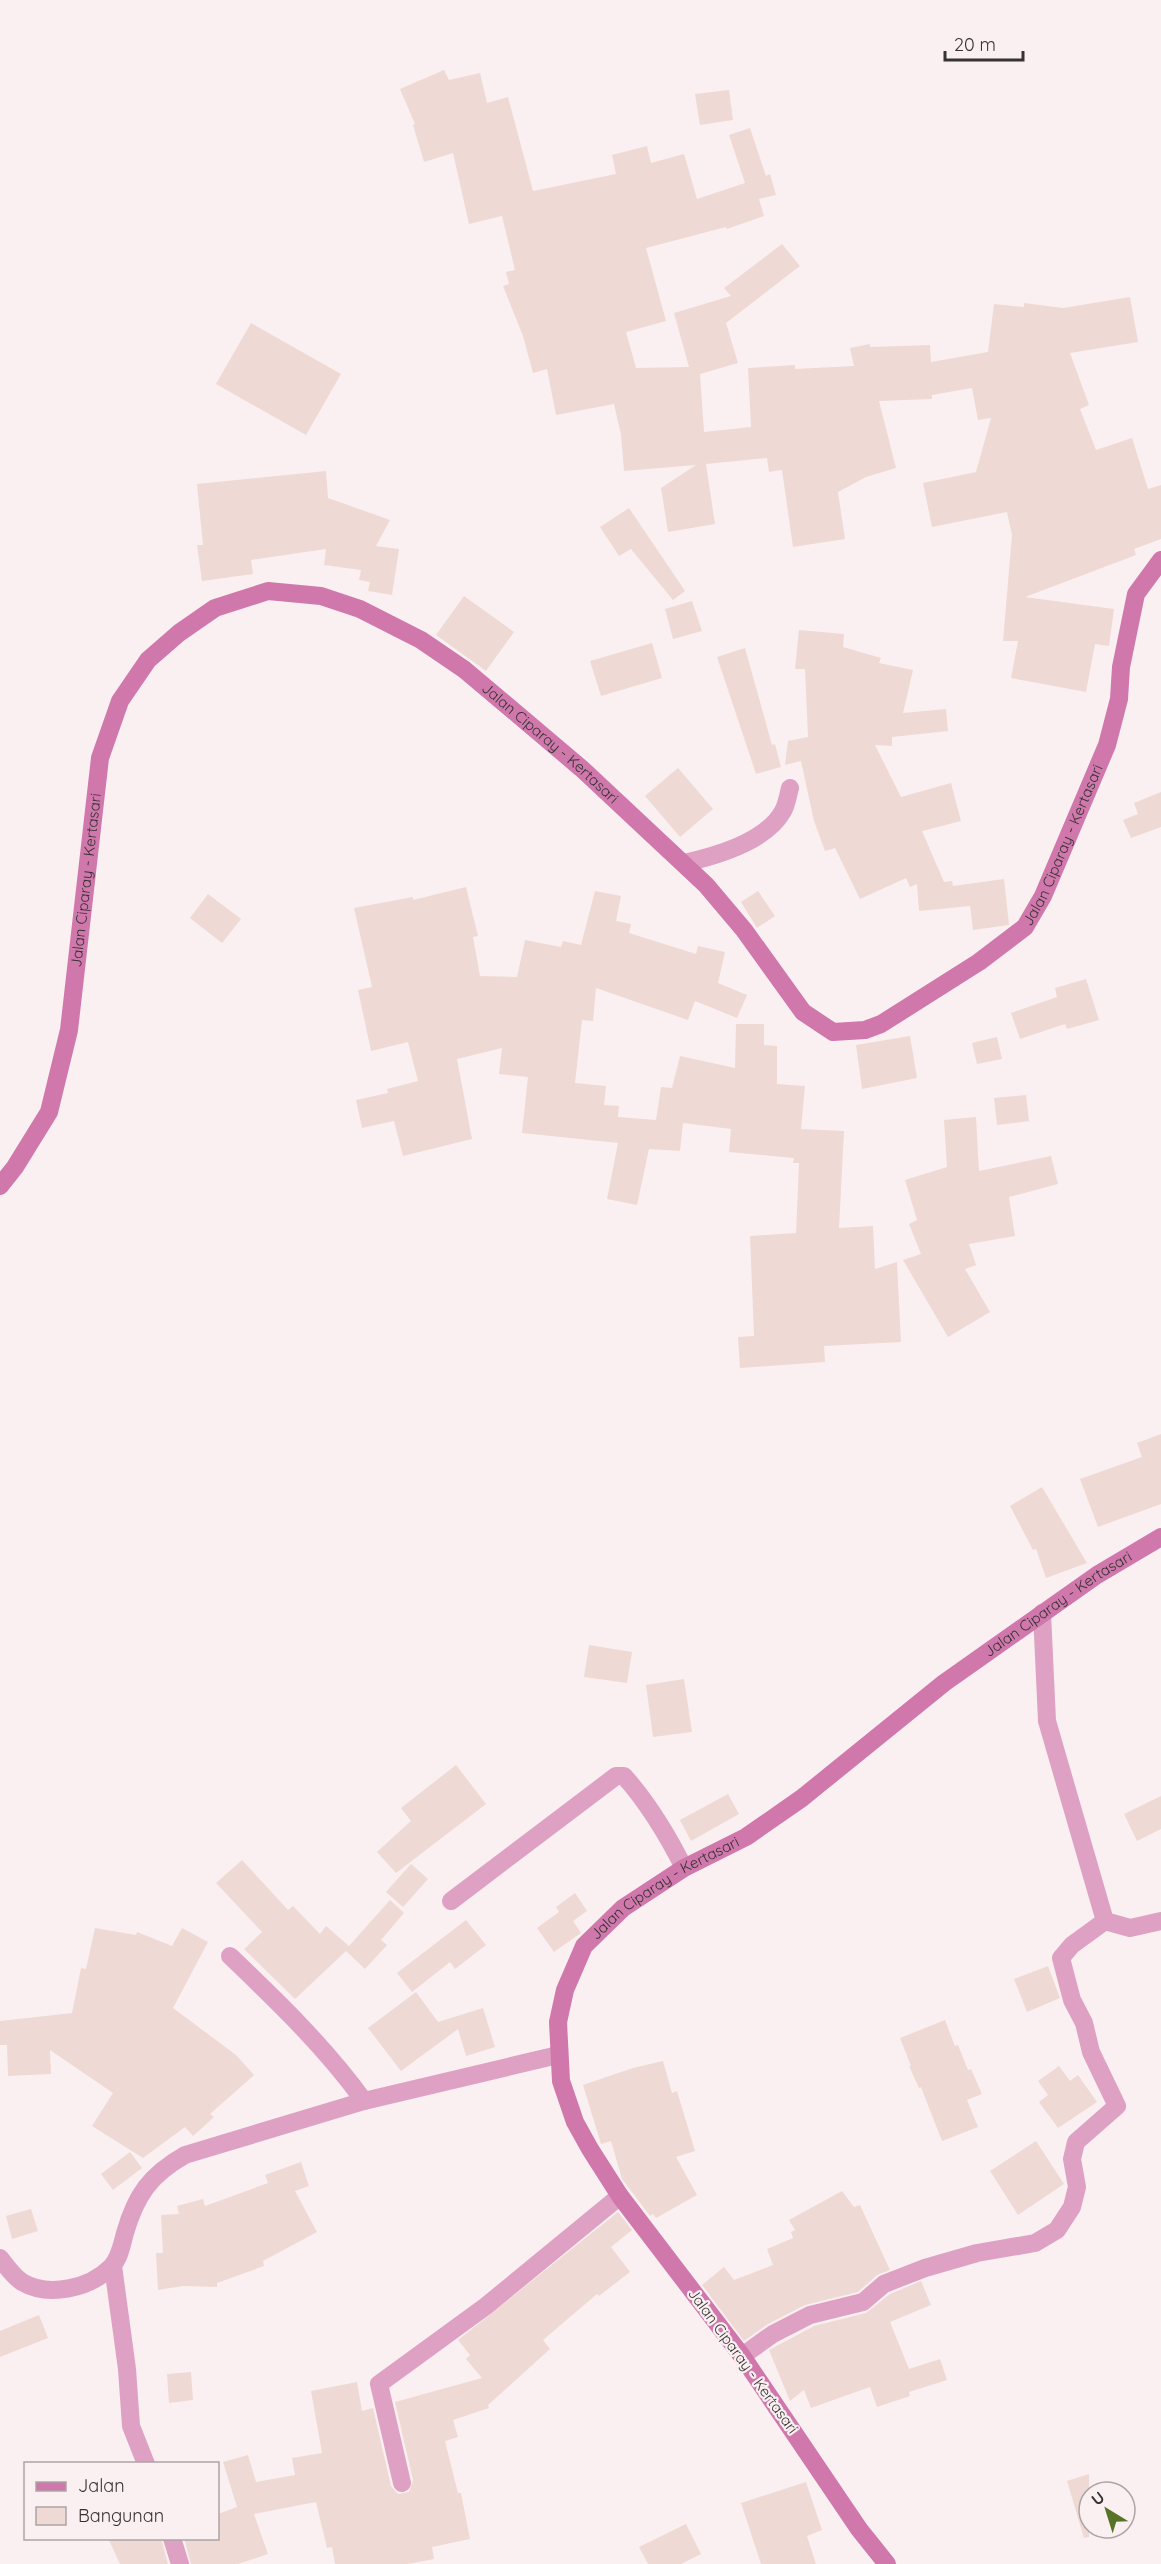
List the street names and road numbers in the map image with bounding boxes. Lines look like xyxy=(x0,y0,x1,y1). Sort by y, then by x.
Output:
street label: Jalan Ciparay - Kertasari xyxy=(478,678,623,807)
street label: Jalan Ciparay - Kertasari xyxy=(1018,761,1107,929)
street label: Jalan Ciparay - Kertasari xyxy=(66,792,105,968)
street label: Jalan Ciparay - Kertasari xyxy=(980,1547,1135,1661)
street label: Jalan Ciparay - Kertasari xyxy=(586,1832,742,1943)
street label: Jalan Ciparay - Kertasari xyxy=(684,2284,802,2437)

